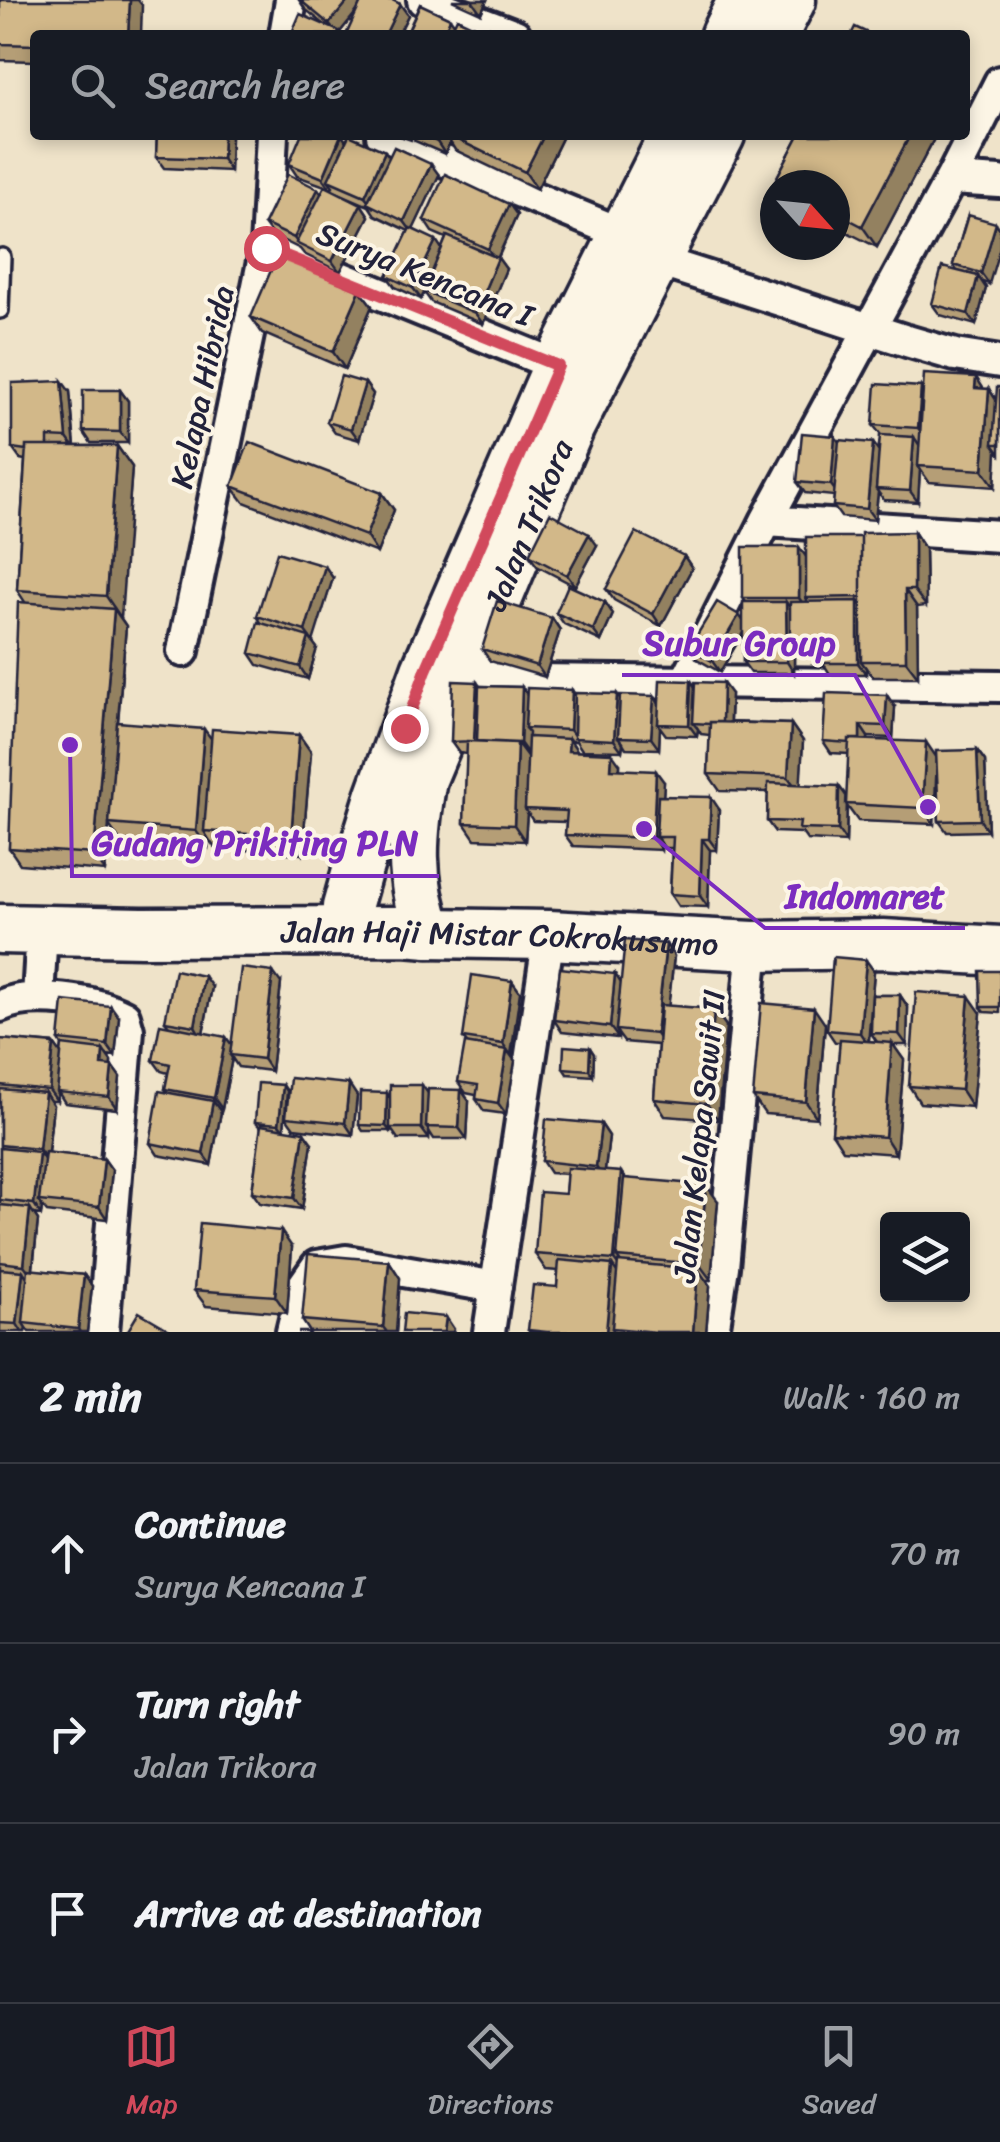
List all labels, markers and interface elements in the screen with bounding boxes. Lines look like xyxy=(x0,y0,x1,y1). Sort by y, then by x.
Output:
search box xyxy=(30,30,970,140)
text: Search here xyxy=(145,52,345,119)
icon: search xyxy=(65,58,120,113)
north arrow xyxy=(760,170,850,260)
street label: Surya Kencana I xyxy=(308,205,544,345)
route start xyxy=(244,226,290,272)
street label: Kelapa Hibrida xyxy=(153,281,252,494)
street label: Jalan Trikora xyxy=(467,430,591,621)
callout: Subur Group xyxy=(622,610,855,675)
text: Subur Group xyxy=(642,612,836,674)
route end xyxy=(383,706,429,752)
callout: Gudang Prikiting PLN xyxy=(72,811,439,876)
text: Gudang Prikiting PLN xyxy=(91,812,419,874)
callout: Indomaret xyxy=(765,863,965,928)
text: Indomaret xyxy=(783,865,946,927)
street label: Jalan Haji Mistar Cokrokusumo xyxy=(280,903,720,973)
street label: Jalan Kelapa Sawit II xyxy=(656,987,743,1286)
map controls xyxy=(880,1212,970,1302)
button: layers xyxy=(880,1212,970,1302)
text: 2 min xyxy=(40,1360,142,1434)
text: Walk · 160 m xyxy=(783,1369,960,1426)
text: Continue xyxy=(135,1491,286,1558)
text: 70 m xyxy=(889,1525,960,1582)
icon: ahead xyxy=(40,1526,95,1581)
text: Surya Kencana I xyxy=(135,1558,365,1615)
text: Turn right xyxy=(135,1671,300,1738)
text: 90 m xyxy=(887,1705,960,1762)
icon: right xyxy=(40,1706,95,1761)
text: Jalan Trikora xyxy=(135,1738,316,1795)
text: Arrive at destination xyxy=(135,1880,482,1947)
icon: arrive xyxy=(40,1886,95,1941)
tab: Map xyxy=(124,2019,179,2128)
tab: Directions xyxy=(428,2019,553,2128)
tab: Saved xyxy=(802,2019,876,2128)

